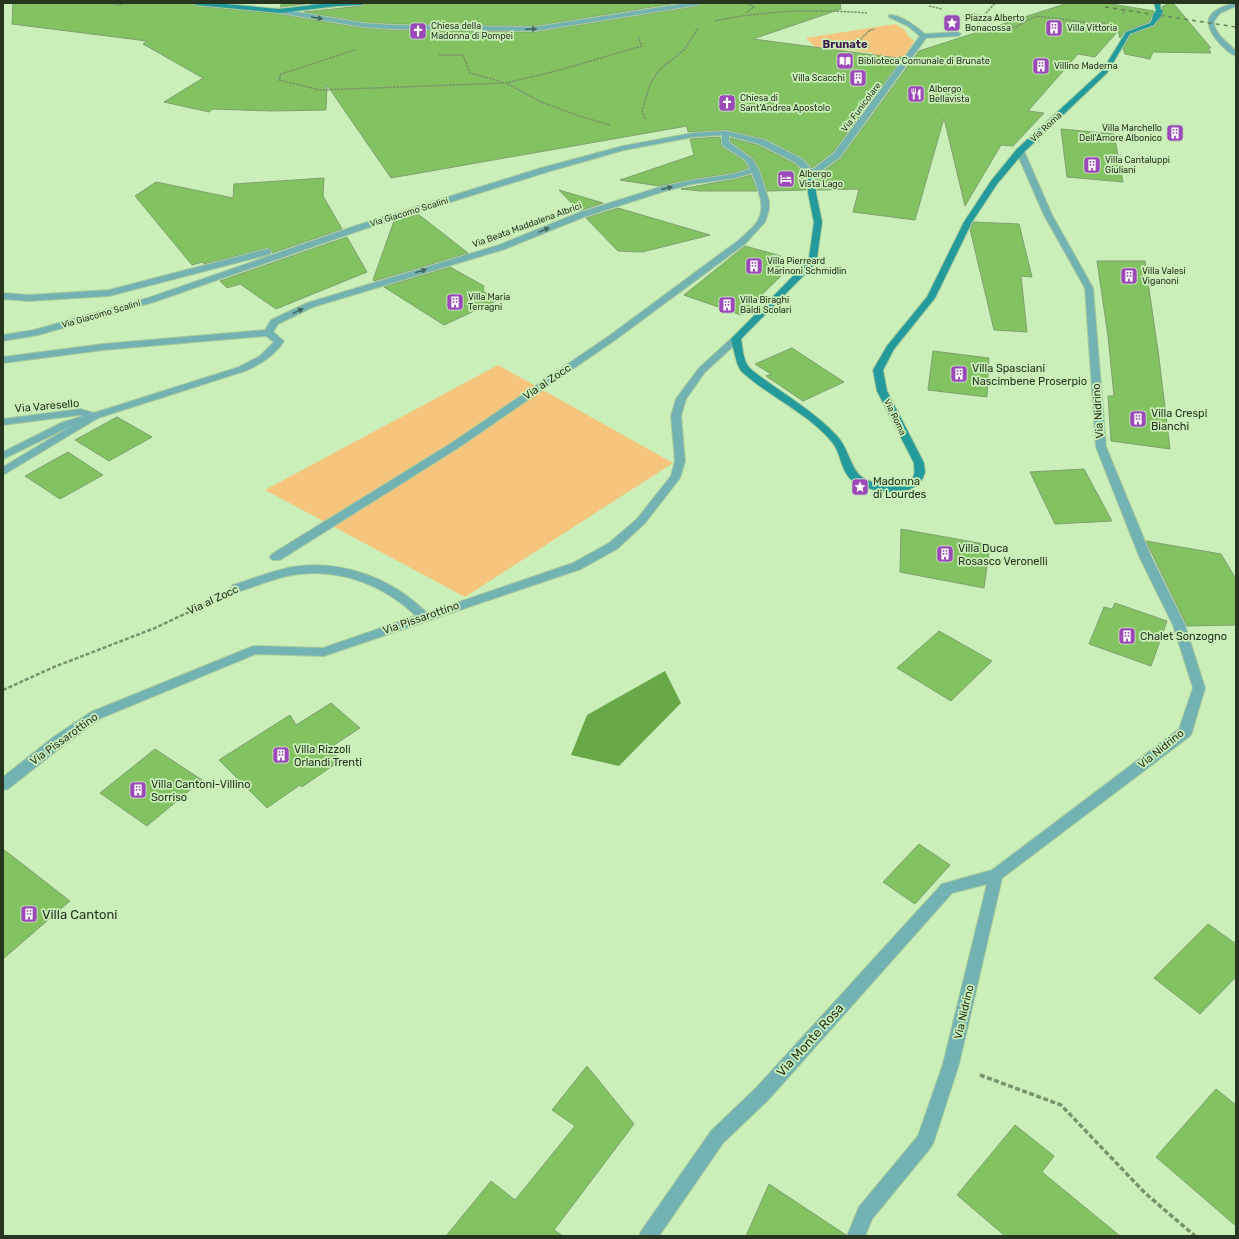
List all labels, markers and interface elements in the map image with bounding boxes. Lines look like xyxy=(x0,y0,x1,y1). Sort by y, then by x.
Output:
place icon: Piazza Alberto Bonacossa xyxy=(942,13,962,33)
place label: Piazza Alberto Bonacossa xyxy=(965,13,1025,33)
one-way arrow xyxy=(311,15,323,21)
building icon: Villa Vittoria xyxy=(1044,18,1064,38)
church icon: Chiesa della Madonna di Pompei xyxy=(408,21,428,41)
place label: Chiesa della Madonna di Pompei xyxy=(431,21,513,41)
place label: Villa Vittoria xyxy=(1067,23,1117,33)
one-way arrow xyxy=(525,26,538,32)
district label: Brunate xyxy=(823,38,868,51)
library icon: Biblioteca Comunale di Brunate xyxy=(835,51,855,71)
place label: Biblioteca Comunale di Brunate xyxy=(858,56,990,66)
building icon: Villino Maderna xyxy=(1031,56,1051,76)
place label: Villino Maderna xyxy=(1054,61,1118,71)
building icon: Villa Scacchi xyxy=(848,68,868,88)
place label: Villa Scacchi xyxy=(792,73,845,83)
street label: Via Funicolare xyxy=(839,80,883,134)
restaurant icon: Albergo Bellavista xyxy=(906,84,926,104)
place label: Albergo Bellavista xyxy=(929,84,970,104)
church icon: Chiesa di Sant'Andrea Apostolo xyxy=(717,93,737,113)
place label: Chiesa di Sant'Andrea Apostolo xyxy=(740,93,830,113)
street label: Via Roma xyxy=(1028,110,1064,144)
place label: Villa Marchello Dell'Amore Albonico xyxy=(1079,123,1162,143)
building icon: Villa Marchello Dell'Amore Albonico xyxy=(1165,123,1185,143)
building icon: Villa Cantaluppi Giuliani xyxy=(1082,155,1102,175)
place label: Villa Cantaluppi Giuliani xyxy=(1105,155,1170,175)
hotel icon: Albergo Vista Lago xyxy=(776,169,796,189)
place label: Albergo Vista Lago xyxy=(799,169,843,189)
one-way arrow xyxy=(661,184,673,190)
street label: Via Giacomo Scalini xyxy=(369,195,449,229)
street label: Via Beata Maddalena Albrici xyxy=(471,201,583,249)
one-way arrow xyxy=(539,226,551,232)
building icon: Villa Pierreard Marinoni Schmidlin xyxy=(744,256,764,276)
place label: Villa Pierreard Marinoni Schmidlin xyxy=(767,256,847,276)
building icon: Villa Valesi Viganoni xyxy=(1119,266,1139,286)
place label: Villa Valesi Viganoni xyxy=(1142,266,1186,286)
one-way arrow xyxy=(416,268,428,274)
building icon: Villa Maria Terragni xyxy=(445,292,465,312)
place label: Villa Maria Terragni xyxy=(468,292,510,312)
building icon: Villa Biraghi Baldi Scolari xyxy=(717,295,737,315)
place label: Villa Biraghi Baldi Scolari xyxy=(740,295,791,315)
street label: Via Giacomo Scalini xyxy=(60,298,142,330)
one-way arrow xyxy=(292,307,303,314)
street label: Via al Zocc xyxy=(521,361,573,403)
place label: Villa Spasciani Nascimbene Proserpio xyxy=(972,362,1087,388)
building icon: Villa Spasciani Nascimbene Proserpio xyxy=(949,364,969,384)
street label: Via Nidrino xyxy=(1090,383,1106,439)
street label: Via Varesello xyxy=(14,397,80,415)
street label: Via Roma xyxy=(882,397,908,437)
place label: Villa Crespi Bianchi xyxy=(1151,407,1207,433)
building icon: Villa Crespi Bianchi xyxy=(1128,409,1148,429)
place label: Madonna di Lourdes xyxy=(873,475,927,501)
place icon: Madonna di Lourdes xyxy=(850,477,870,497)
place label: Villa Duca Rosasco Veronelli xyxy=(958,542,1048,568)
building icon: Villa Duca Rosasco Veronelli xyxy=(935,544,955,564)
street label: Via al Zocc xyxy=(185,583,241,617)
street label: Via Pissarottino xyxy=(381,599,461,637)
building icon: Chalet Sonzogno xyxy=(1117,626,1137,646)
place label: Chalet Sonzogno xyxy=(1140,630,1227,643)
street label: Via Pissarottino xyxy=(28,710,100,768)
street label: Via Nidrino xyxy=(1135,727,1187,771)
place label: Villa Rizzoli Orlandi Trenti xyxy=(294,743,362,769)
building icon: Villa Rizzoli Orlandi Trenti xyxy=(271,745,291,765)
place label: Villa Cantoni-Villino Sorriso xyxy=(151,778,251,804)
building icon: Villa Cantoni-Villino Sorriso xyxy=(128,780,148,800)
building icon: Villa Cantoni xyxy=(19,904,39,924)
place label: Villa Cantoni xyxy=(42,907,118,922)
street label: Via Nidrino xyxy=(951,984,977,1040)
street label: Via Monte Rosa xyxy=(773,1000,847,1080)

